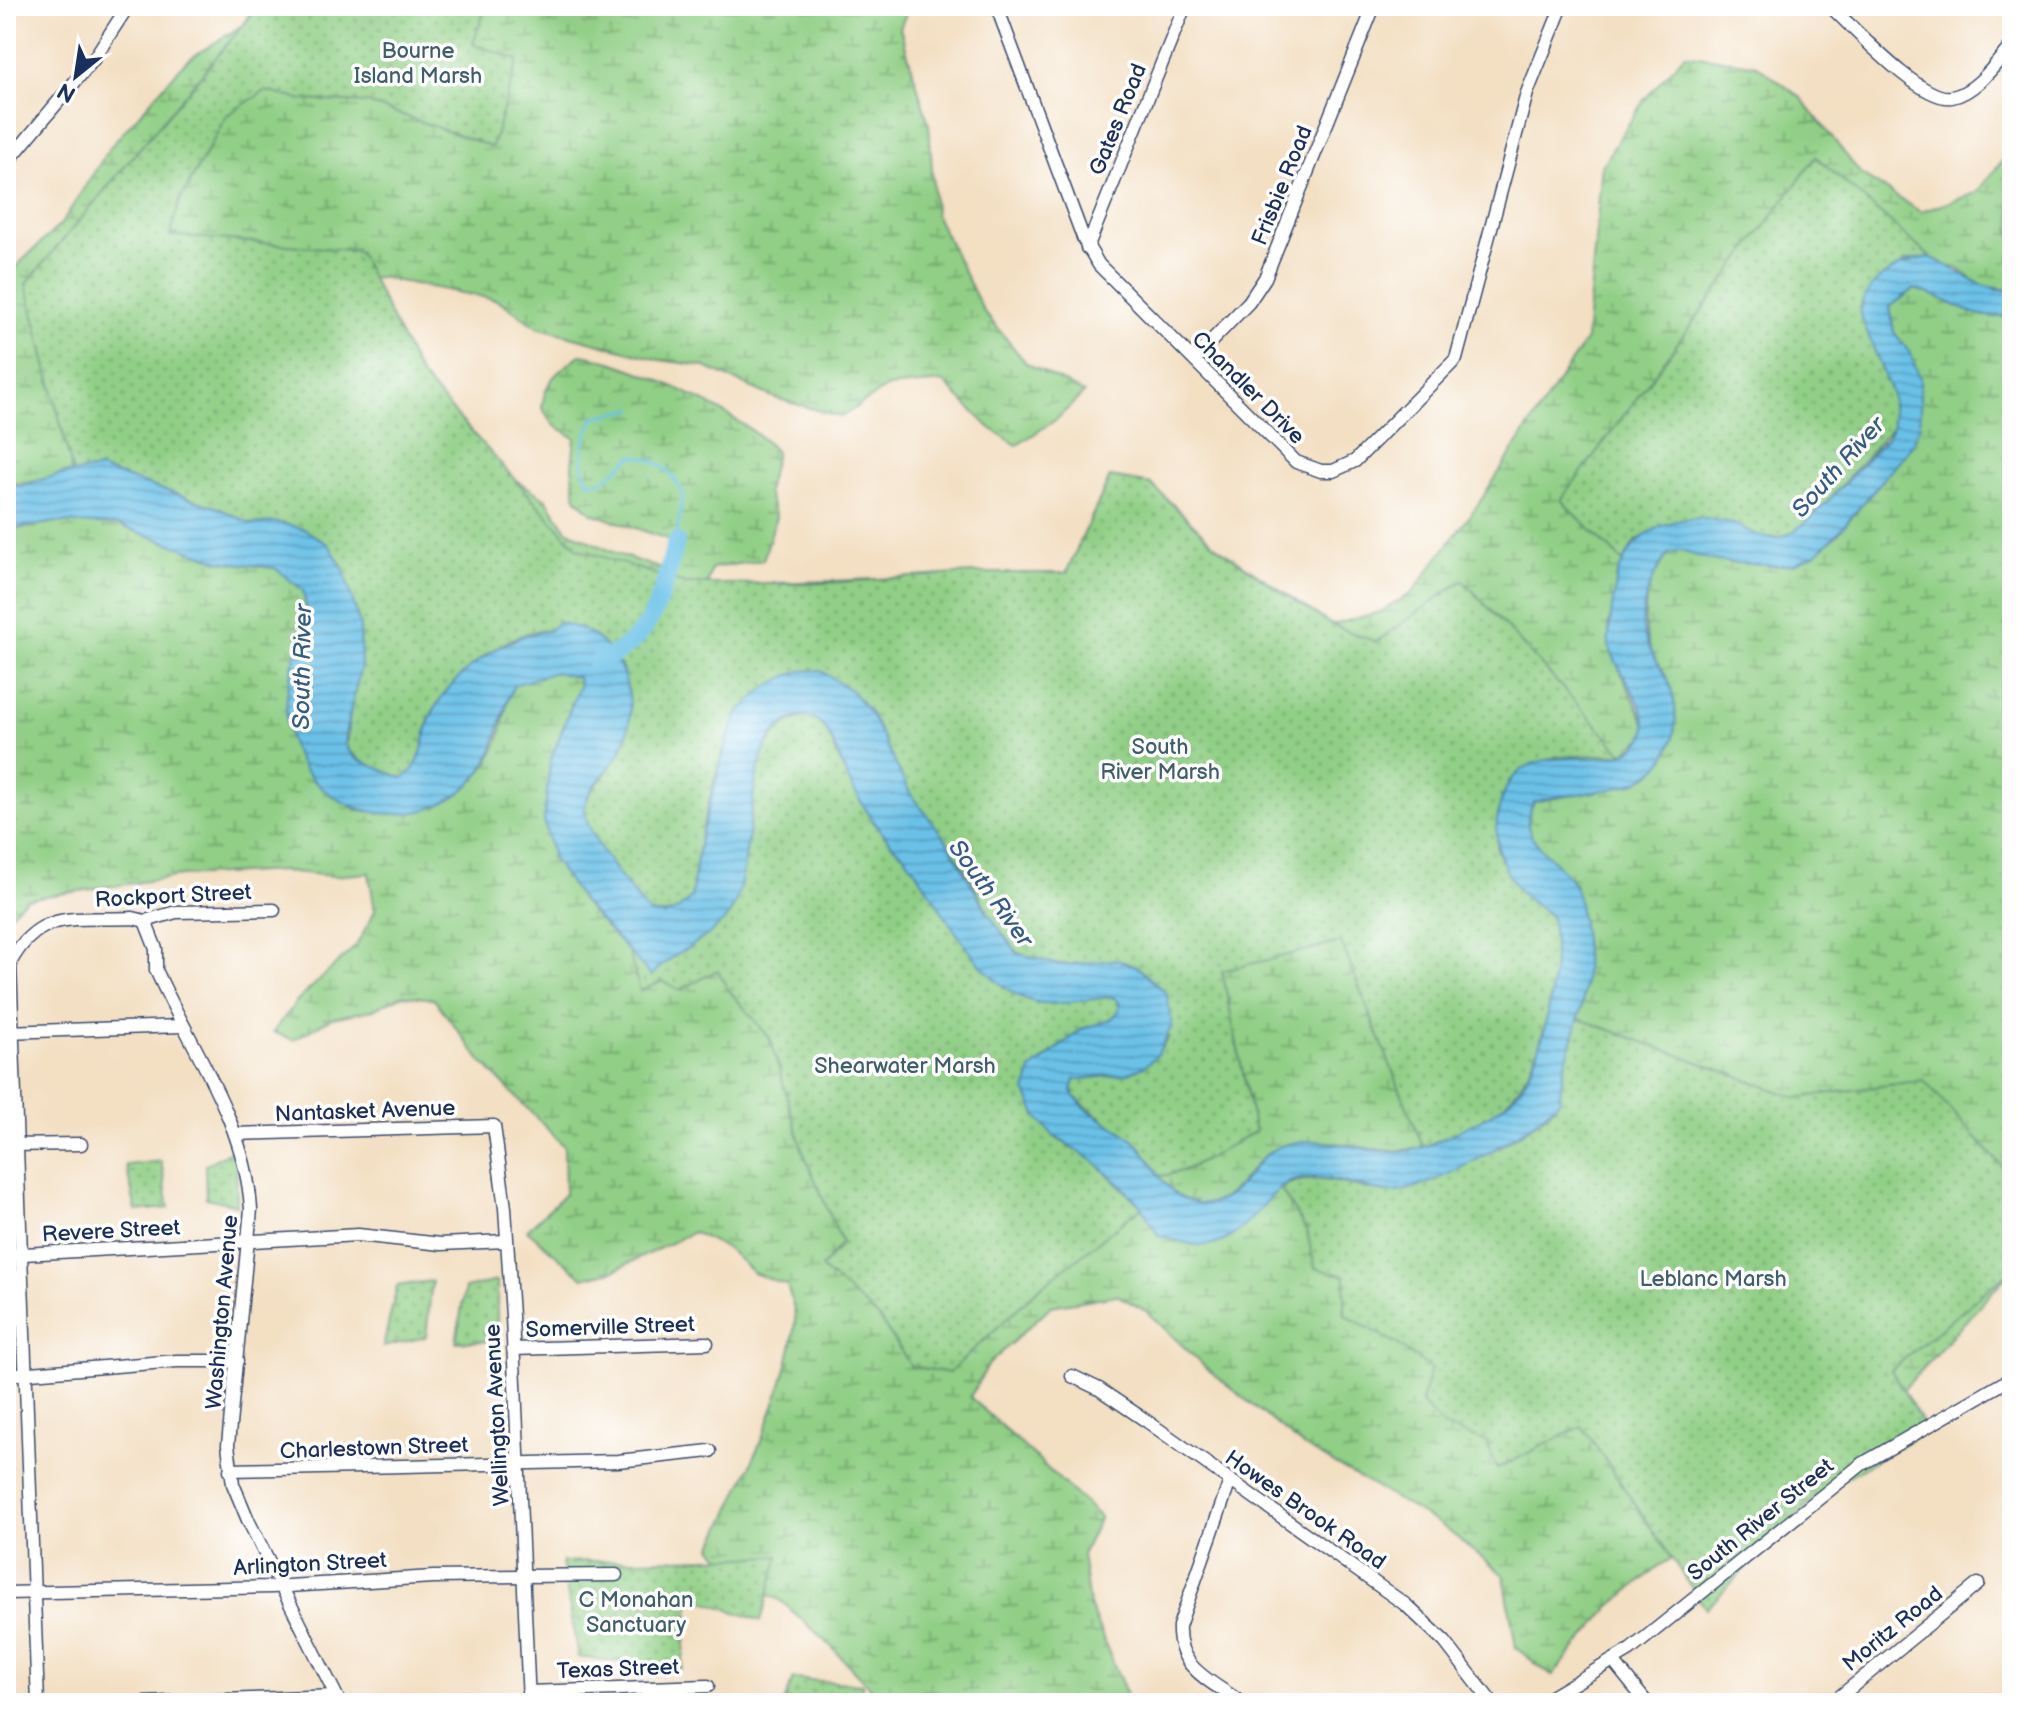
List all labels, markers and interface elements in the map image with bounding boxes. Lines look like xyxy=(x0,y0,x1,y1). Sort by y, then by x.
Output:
north arrow xyxy=(36,36,116,116)
park label: Bourne Island Marsh xyxy=(354,38,482,90)
street label: Gates Road xyxy=(1084,60,1153,179)
text: N xyxy=(53,76,81,108)
street label: Frisbie Road xyxy=(1246,122,1319,249)
street label: Chandler Drive xyxy=(1186,326,1310,450)
water label: South River xyxy=(1786,409,1893,524)
water label: South River xyxy=(287,602,318,730)
park label: South River Marsh xyxy=(1100,734,1220,786)
water label: South River xyxy=(942,834,1041,954)
street label: Rockport Street xyxy=(94,879,252,914)
park label: Shearwater Marsh xyxy=(814,1053,996,1080)
street label: Nantasket Avenue xyxy=(274,1095,456,1128)
street label: Revere Street xyxy=(41,1214,181,1249)
street label: Washington Avenue xyxy=(201,1214,244,1411)
park label: Leblanc Marsh xyxy=(1639,1266,1787,1293)
street label: Somerville Street xyxy=(525,1311,695,1344)
street label: Wellington Avenue xyxy=(479,1323,516,1507)
street label: Charlestown Street xyxy=(279,1432,469,1465)
street label: Howes Brook Road xyxy=(1219,1445,1391,1576)
street label: South River Street xyxy=(1683,1453,1840,1587)
street label: Arlington Street xyxy=(233,1547,388,1582)
street label: Moritz Road xyxy=(1837,1581,1948,1678)
park label: C Monahan Sanctuary xyxy=(579,1587,693,1639)
street label: Texas Street xyxy=(556,1654,680,1685)

